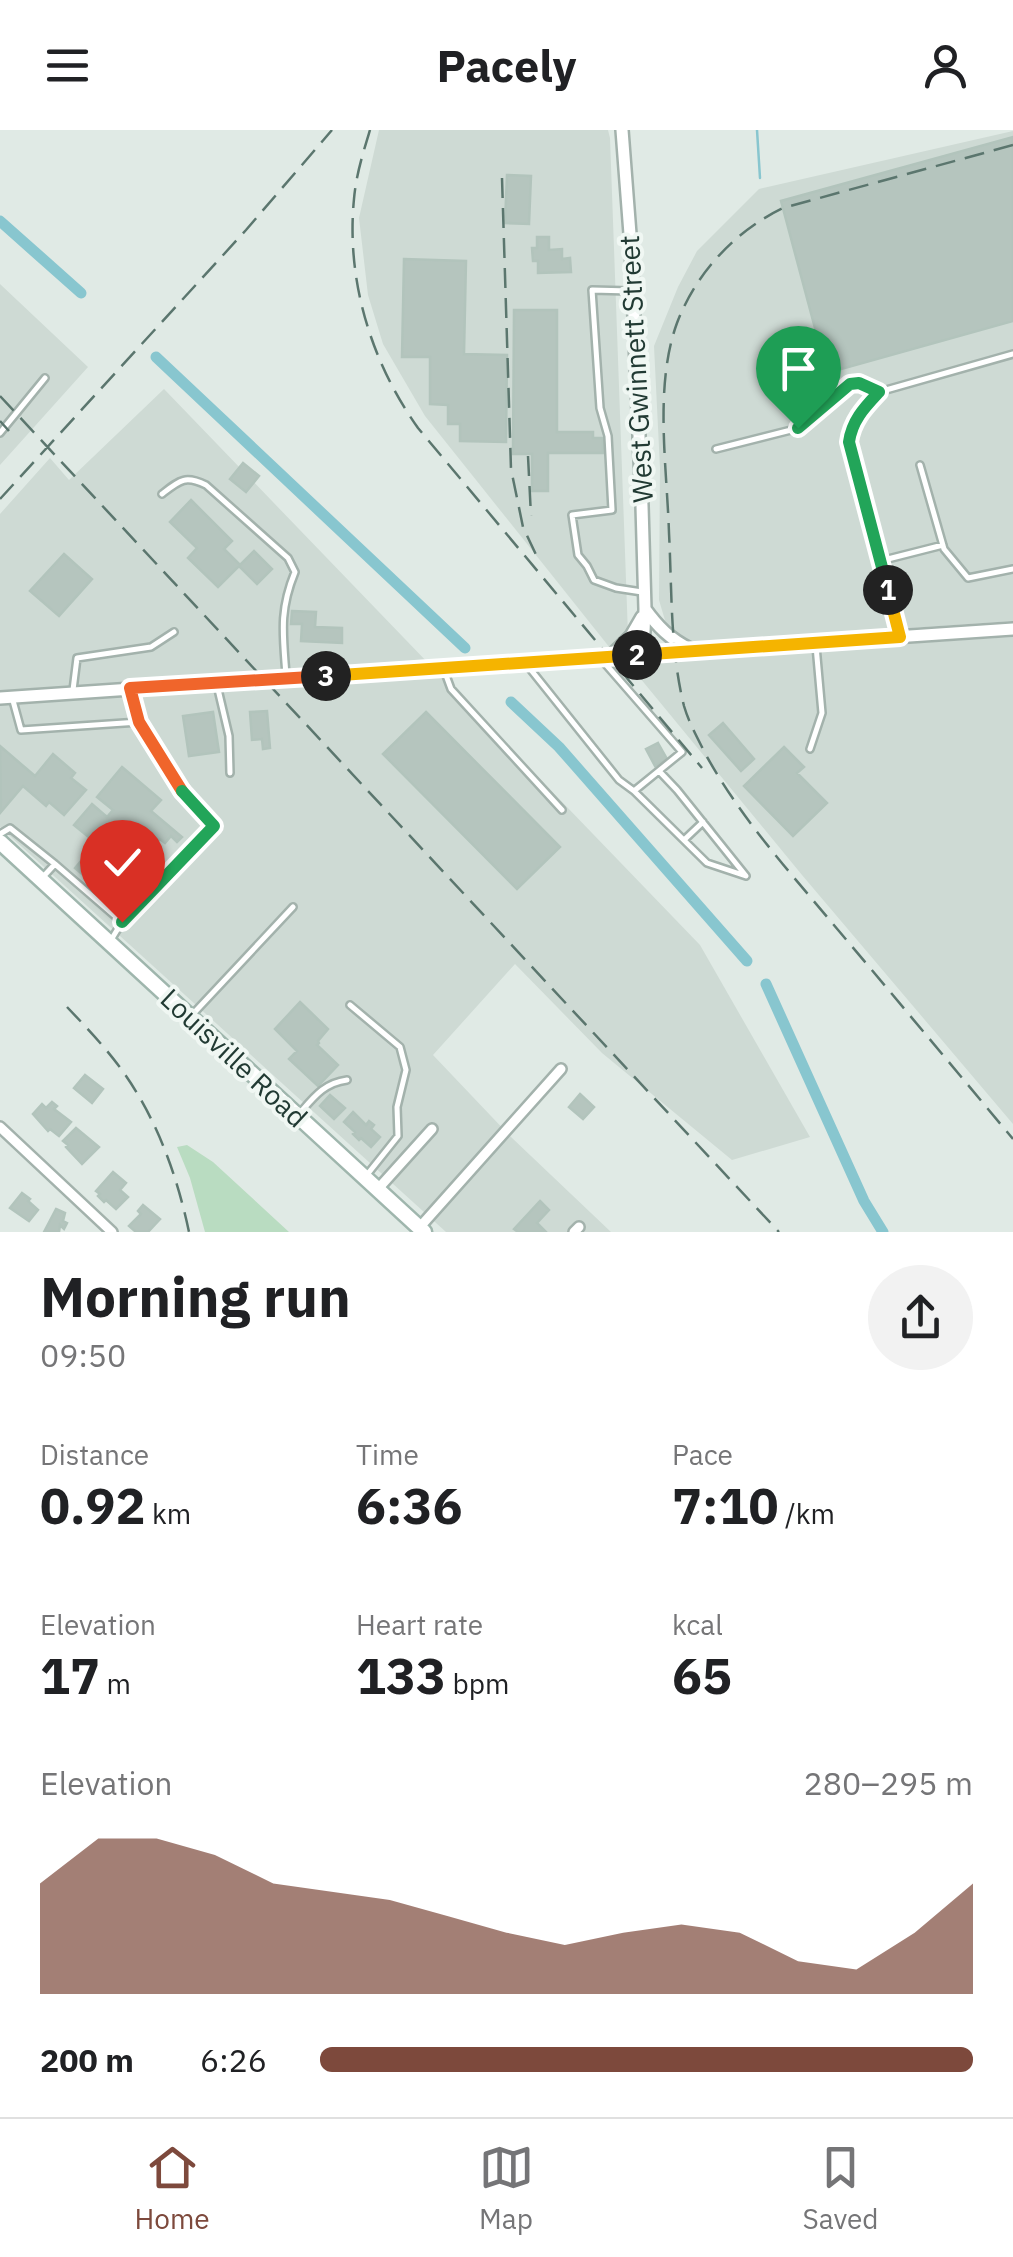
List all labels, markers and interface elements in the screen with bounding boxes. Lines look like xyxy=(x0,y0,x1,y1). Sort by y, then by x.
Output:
text: Pacely xyxy=(436,36,577,94)
icon: menu xyxy=(40,38,95,93)
icon: person xyxy=(918,38,973,93)
street label: West Gwinnett Street xyxy=(610,234,661,504)
pin xyxy=(756,326,841,429)
icon: arrive xyxy=(771,341,826,396)
pin: 1 xyxy=(863,565,913,615)
text: 1 xyxy=(880,571,896,608)
pin: 2 xyxy=(612,630,662,680)
text: 2 xyxy=(629,636,645,673)
pin: 3 xyxy=(301,651,351,701)
text: 3 xyxy=(318,657,334,694)
pin xyxy=(80,820,165,923)
icon: check xyxy=(95,835,150,890)
street label: Louisville Road xyxy=(153,980,316,1135)
text: Morning run xyxy=(40,1261,351,1332)
button: share xyxy=(868,1265,973,1370)
text: 09:50 xyxy=(40,1334,126,1376)
text: Distance xyxy=(40,1436,149,1473)
text: Time xyxy=(356,1436,419,1473)
text: Pace xyxy=(672,1436,733,1473)
text: 0.92 xyxy=(40,1473,146,1538)
text: 6:36 xyxy=(356,1473,463,1538)
text: 7:10 xyxy=(672,1473,779,1538)
text: km xyxy=(146,1495,191,1532)
text: /km xyxy=(779,1495,835,1532)
text: Elevation xyxy=(40,1606,156,1643)
text: Heart rate xyxy=(356,1606,483,1643)
text: kcal xyxy=(672,1606,723,1643)
text: 17 xyxy=(40,1643,100,1708)
text: 133 xyxy=(356,1643,446,1708)
text: 65 xyxy=(672,1643,732,1708)
text: m xyxy=(100,1665,131,1702)
text: bpm xyxy=(446,1665,510,1702)
text: Elevation xyxy=(40,1762,173,1804)
text: 280–295 m xyxy=(803,1762,973,1804)
text: 200 m xyxy=(40,2039,134,2081)
text: 6:26 xyxy=(200,2039,267,2081)
tab: Home xyxy=(134,2140,210,2237)
tab: Map xyxy=(479,2140,534,2237)
tab: Saved xyxy=(802,2140,879,2237)

